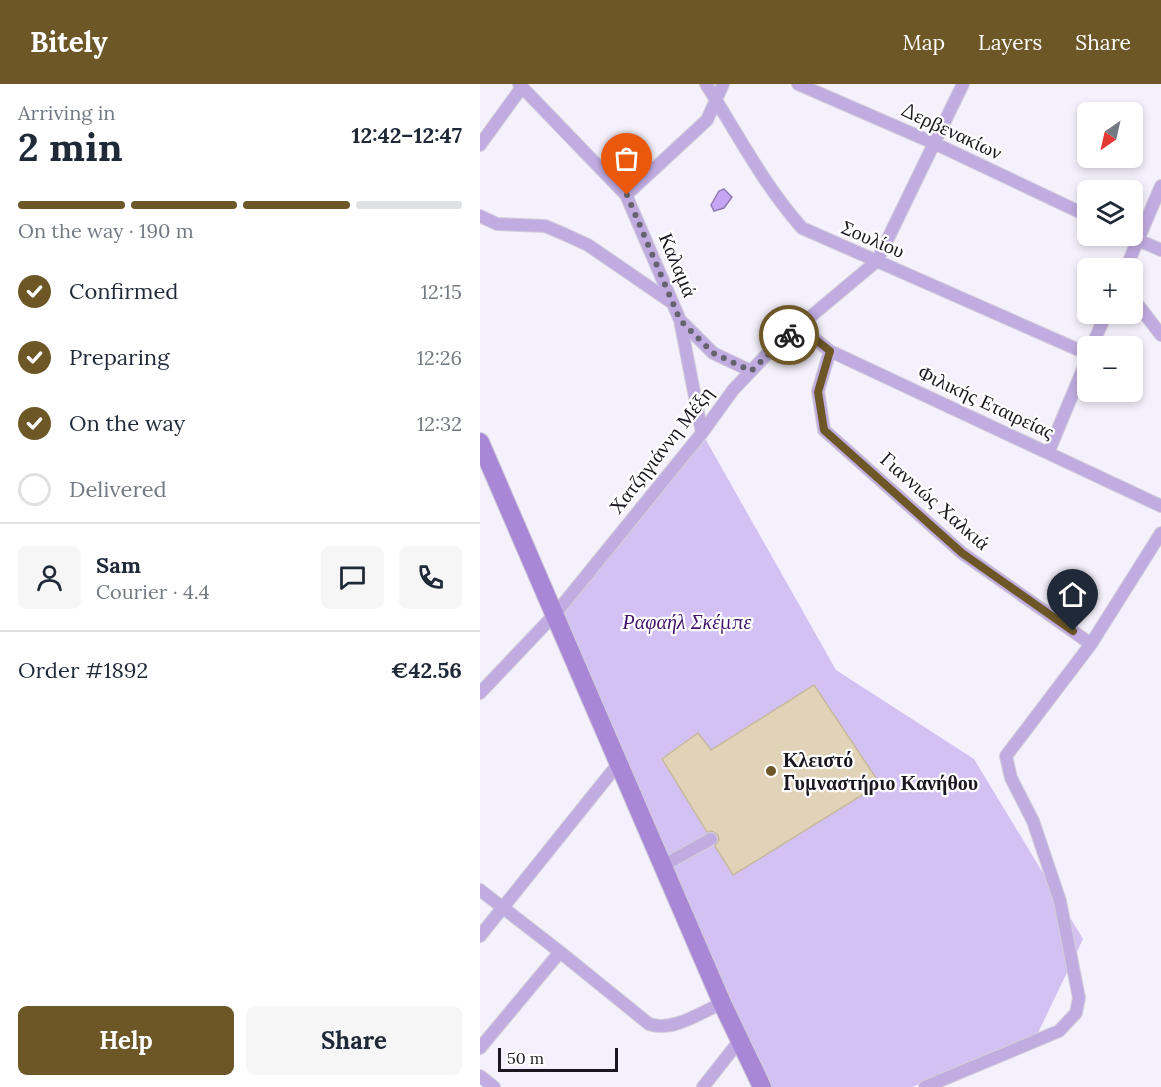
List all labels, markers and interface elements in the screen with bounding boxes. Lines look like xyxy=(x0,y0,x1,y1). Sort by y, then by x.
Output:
text: Bitely xyxy=(30,24,108,60)
text: Map xyxy=(902,29,945,56)
text: Layers xyxy=(978,29,1042,56)
text: Share xyxy=(1075,29,1131,56)
street label: Δερβενακίων xyxy=(898,96,1006,165)
text: Arriving in xyxy=(18,100,115,125)
north arrow xyxy=(1077,102,1143,168)
map controls xyxy=(1077,102,1143,402)
text: 12:42–12:47 xyxy=(352,121,462,149)
text: 2 min xyxy=(18,122,123,172)
pin xyxy=(601,133,652,195)
icon: bag xyxy=(610,142,643,175)
button: layers xyxy=(1077,180,1143,246)
street label: Σουλίου xyxy=(838,214,909,263)
text: On the way · 190 m xyxy=(18,218,194,243)
street label: Καλαμά xyxy=(654,229,703,301)
button: + xyxy=(1077,258,1143,324)
icon: check xyxy=(18,275,51,308)
text: Confirmed xyxy=(69,277,178,305)
text: 12:15 xyxy=(421,279,462,304)
courier xyxy=(759,305,819,365)
icon: bike xyxy=(773,319,806,352)
button: − xyxy=(1077,336,1143,402)
icon: check xyxy=(18,341,51,374)
text: Preparing xyxy=(69,343,169,371)
text: 12:26 xyxy=(417,345,462,370)
street label: Φιλικής Εταιρείας xyxy=(914,359,1058,444)
street label: Χατζηγιάννη Μέξη xyxy=(603,381,718,518)
icon: check xyxy=(18,407,51,440)
text: On the way xyxy=(69,409,185,437)
text: 12:32 xyxy=(417,411,462,436)
street label: Γιαννιώς Χαλκιά xyxy=(875,446,996,555)
text: Delivered xyxy=(69,475,167,503)
button: person xyxy=(18,546,81,609)
button: chat xyxy=(321,546,384,609)
button: phone xyxy=(399,546,462,609)
text: Sam xyxy=(96,551,141,579)
pin xyxy=(1047,569,1098,631)
icon: home xyxy=(1056,578,1089,611)
text: Courier · 4.4 xyxy=(96,579,210,604)
park label: Ραφαήλ Σκέμπε xyxy=(622,609,751,634)
text: Order #1892 xyxy=(18,656,148,684)
text: €42.56 xyxy=(391,656,462,684)
place label: Κλειστό Γυμναστήριο Κανήθου xyxy=(783,747,978,796)
marker: Κλειστό Γυμναστήριο Κανήθου xyxy=(764,764,778,778)
button: Help xyxy=(18,1006,234,1075)
button: Share xyxy=(246,1006,462,1075)
scale bar xyxy=(498,1045,618,1072)
text: 50 m xyxy=(507,1048,544,1068)

